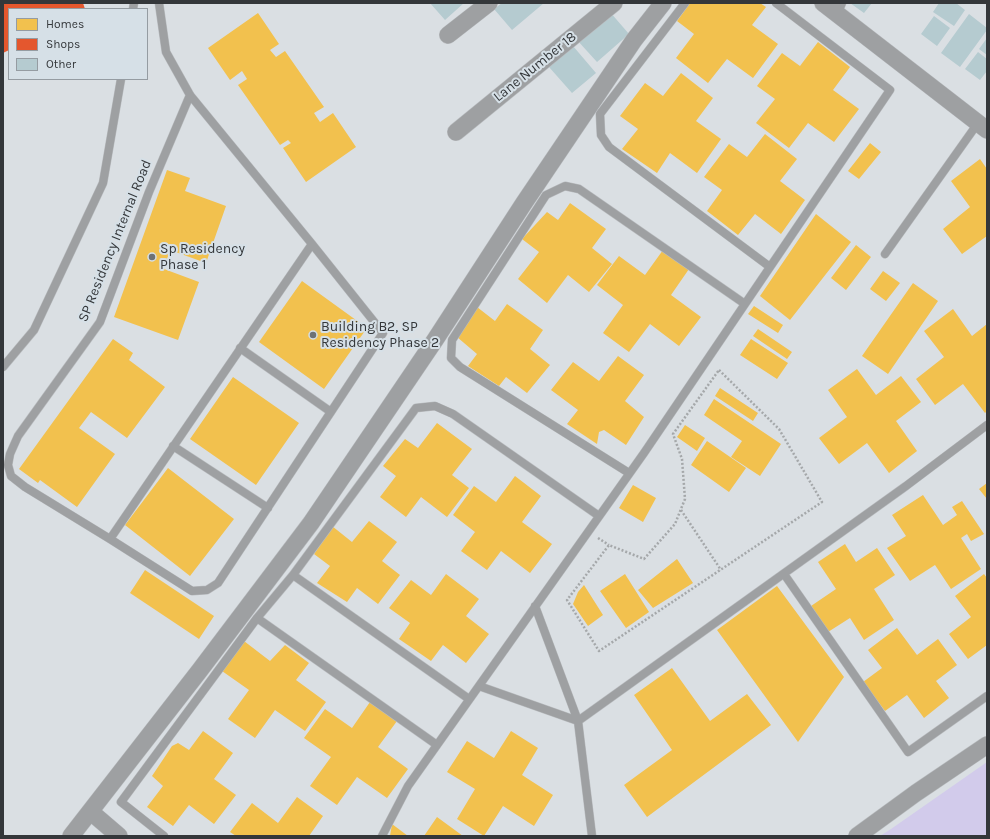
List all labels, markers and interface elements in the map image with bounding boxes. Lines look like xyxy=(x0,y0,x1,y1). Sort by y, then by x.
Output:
legend xyxy=(8,8,148,80)
text: Homes xyxy=(46,17,84,31)
street label: Lane Number 18 xyxy=(490,29,580,105)
text: Shops xyxy=(46,37,80,51)
text: Other xyxy=(46,57,76,71)
street label: SP Residency Internal Road xyxy=(75,157,155,325)
place label: Sp Residency Phase 1 xyxy=(160,241,245,274)
marker: Sp Residency Phase 1 xyxy=(147,252,157,262)
place label: Building B2, SP Residency Phase 2 xyxy=(321,319,439,352)
marker: Building B2, SP Residency Phase 2 xyxy=(308,330,318,340)

